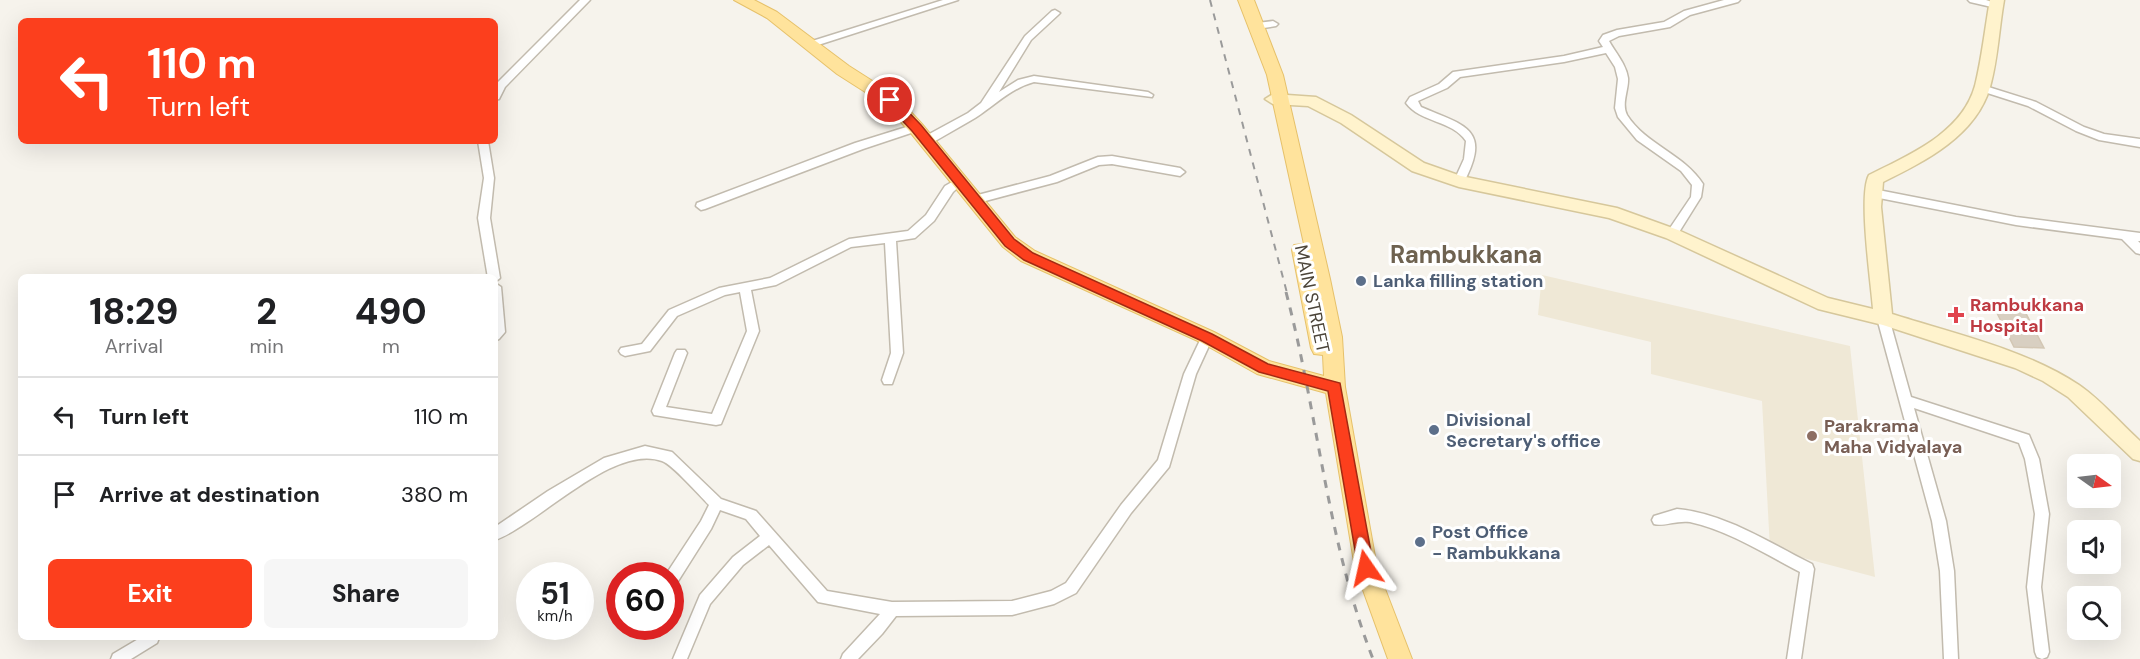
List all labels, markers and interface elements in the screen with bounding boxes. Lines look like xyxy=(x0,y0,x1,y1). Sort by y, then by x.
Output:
text: 110 m xyxy=(147,36,257,91)
icon: left xyxy=(48,42,126,120)
pin xyxy=(864,74,915,125)
icon: arrive xyxy=(873,83,906,116)
text: Turn left xyxy=(147,89,250,124)
district label: Rambukkana xyxy=(1390,239,1542,270)
street label: MAIN STREET xyxy=(1289,243,1335,355)
place label: Lanka filling station xyxy=(1373,269,1543,293)
marker: Lanka filling station xyxy=(1354,274,1368,288)
text: 18:29 xyxy=(89,288,178,335)
text: 2 xyxy=(256,288,277,335)
text: 490 xyxy=(355,288,427,335)
place label: Rambukkana Hospital xyxy=(1970,293,2084,338)
marker: Rambukkana Hospital xyxy=(1947,306,1965,324)
text: Arrival xyxy=(105,333,163,359)
text: min xyxy=(250,333,284,359)
text: m xyxy=(382,333,400,359)
icon: left xyxy=(48,400,81,433)
text: Turn left xyxy=(99,402,189,431)
text: 110 m xyxy=(414,402,468,431)
place label: Divisional Secretary's office xyxy=(1446,408,1601,453)
place label: Parakrama Maha Vidyalaya xyxy=(1824,414,1962,459)
marker: Divisional Secretary's office xyxy=(1427,423,1441,437)
marker: Parakrama Maha Vidyalaya xyxy=(1805,429,1819,443)
north arrow xyxy=(2067,454,2121,508)
map controls xyxy=(2067,454,2121,640)
icon: arrive xyxy=(48,478,81,511)
text: Arrive at destination xyxy=(99,480,320,509)
text: 380 m xyxy=(401,480,468,509)
place label: Post Office - Rambukkana xyxy=(1432,520,1561,565)
button: sound xyxy=(2067,520,2121,574)
marker: Post Office - Rambukkana xyxy=(1413,535,1427,549)
position arrow xyxy=(1334,536,1398,600)
button: Exit xyxy=(48,559,252,628)
button: Share xyxy=(264,559,468,628)
speed limit sign: 60 xyxy=(606,562,684,640)
text: 51 xyxy=(540,574,570,613)
button: search xyxy=(2067,586,2121,640)
text: km/h xyxy=(537,606,573,626)

